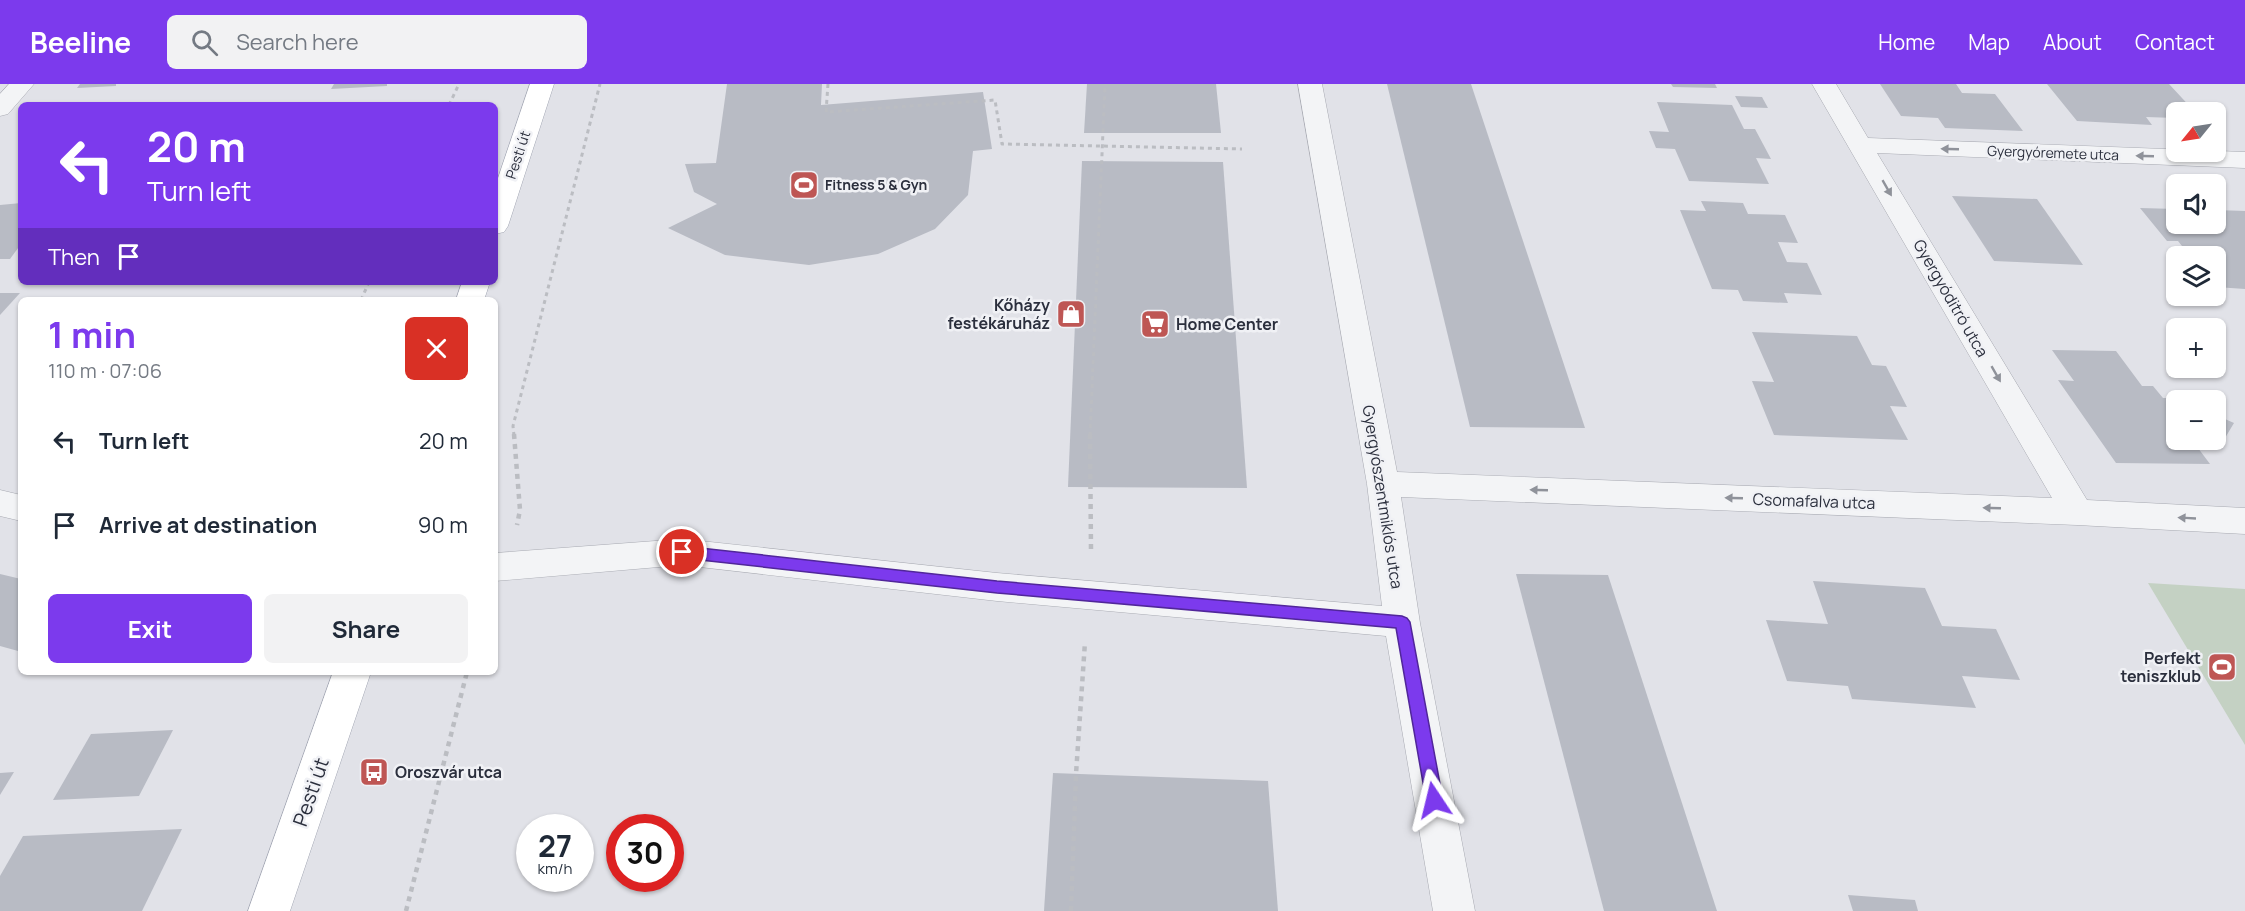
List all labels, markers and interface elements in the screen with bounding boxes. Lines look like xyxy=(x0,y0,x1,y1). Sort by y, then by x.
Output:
search box xyxy=(167,15,587,69)
text: Beeline xyxy=(30,23,131,61)
icon: search xyxy=(188,26,221,59)
text: Search here xyxy=(236,27,359,57)
text: Home xyxy=(1878,28,1935,56)
text: Map xyxy=(1968,28,2010,56)
text: About xyxy=(2043,28,2102,56)
text: Contact xyxy=(2135,28,2215,56)
north arrow xyxy=(2166,102,2226,162)
map controls xyxy=(2166,102,2226,450)
text: 20 m xyxy=(147,117,246,175)
icon: left xyxy=(48,126,126,204)
street label: Pesti út xyxy=(501,128,534,181)
street label: Gyergyóremete utca xyxy=(1987,141,2119,164)
one-way arrow xyxy=(1940,144,1959,153)
one-way arrow xyxy=(2135,152,2154,161)
sports icon: Fitness 5 & Gyn xyxy=(788,169,820,201)
text: Turn left xyxy=(147,172,251,209)
button: sound xyxy=(2166,174,2226,234)
place label: Fitness 5 & Gyn xyxy=(825,175,927,194)
one-way arrow xyxy=(1882,180,1892,197)
street label: Gyergyóditró utca xyxy=(1908,235,1994,361)
icon: arrive xyxy=(112,240,145,273)
text: Then xyxy=(48,242,100,272)
button: layers xyxy=(2166,246,2226,306)
place label: Kőházy festékáruház xyxy=(947,294,1050,334)
shop icon: Kőházy festékáruház xyxy=(1055,298,1087,330)
supermarket icon: Home Center xyxy=(1139,308,1171,340)
text: 1 min xyxy=(48,310,136,359)
place label: Home Center xyxy=(1176,313,1278,335)
button: close xyxy=(405,317,468,380)
button: + xyxy=(2166,318,2226,378)
text: 110 m · 07:06 xyxy=(48,357,162,384)
one-way arrow xyxy=(1991,366,2002,382)
button: − xyxy=(2166,390,2226,450)
street label: Gyergyószentmiklós utca xyxy=(1358,404,1408,590)
icon: left xyxy=(48,425,81,458)
text: Turn left xyxy=(99,426,189,456)
text: 20 m xyxy=(419,426,468,456)
one-way arrow xyxy=(1530,485,1549,495)
street label: Csomafalva utca xyxy=(1752,488,1876,514)
one-way arrow xyxy=(1725,493,1744,502)
one-way arrow xyxy=(1982,504,2001,513)
icon: arrive xyxy=(48,509,81,542)
text: Arrive at destination xyxy=(99,510,317,540)
text: 90 m xyxy=(418,510,468,540)
one-way arrow xyxy=(2177,513,2196,523)
pin xyxy=(656,526,707,577)
icon: arrive xyxy=(665,535,698,568)
button: Exit xyxy=(48,594,252,663)
button: Share xyxy=(264,594,468,663)
place label: Perfekt teniszklub xyxy=(2120,647,2201,687)
sports icon: Perfekt teniszklub xyxy=(2206,651,2238,683)
street label: Pesti út xyxy=(286,754,335,830)
bus stop icon: Oroszvár utca xyxy=(358,756,390,788)
place label: Oroszvár utca xyxy=(395,761,502,783)
position arrow xyxy=(1402,768,1466,832)
speed limit sign: 30 xyxy=(606,814,684,892)
text: 27 xyxy=(538,825,572,866)
text: km/h xyxy=(538,858,572,879)

